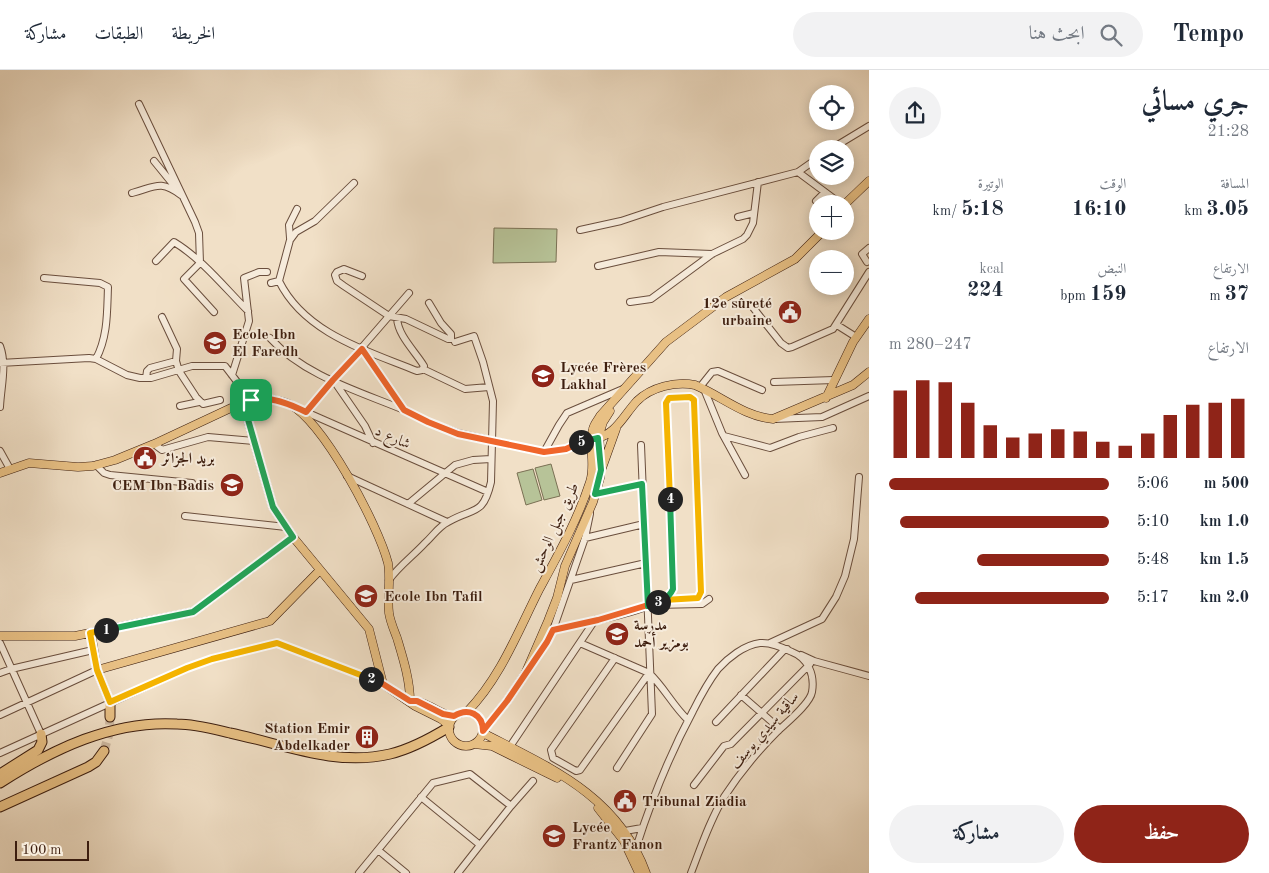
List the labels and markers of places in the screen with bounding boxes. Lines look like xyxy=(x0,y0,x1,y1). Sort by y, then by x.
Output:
place label: 12e sûreté urbaine xyxy=(702,297,772,329)
public building icon: 12e sûreté urbaine xyxy=(777,299,803,325)
place label: Ecole Ibn El Faredh xyxy=(232,328,298,360)
school or university icon: Ecole Ibn El Faredh xyxy=(202,330,228,356)
place label: Lycée Frères Lakhal xyxy=(560,361,646,393)
school or university icon: Lycée Frères Lakhal xyxy=(530,363,556,389)
pin xyxy=(230,379,272,421)
pin: 5 xyxy=(568,430,594,454)
public building icon: بريد الجزائر xyxy=(132,445,158,471)
place label: بريد الجزائر xyxy=(160,451,215,468)
school or university icon: CEM Ibn Badis xyxy=(219,472,245,498)
place label: CEM Ibn Badis xyxy=(112,479,214,494)
pin: 4 xyxy=(658,486,682,512)
school or university icon: Ecole Ibn Tafil xyxy=(353,583,379,609)
place label: Ecole Ibn Tafil xyxy=(384,590,483,605)
pin: 3 xyxy=(646,590,670,614)
pin: 1 xyxy=(94,618,118,642)
place label: مدرسة بومزير أحمد xyxy=(634,619,689,652)
school or university icon: مدرسة بومزير أحمد xyxy=(604,621,630,647)
pin: 2 xyxy=(358,666,384,692)
place label: Station Emir Abdelkader xyxy=(264,722,350,754)
building icon: Station Emir Abdelkader xyxy=(354,724,380,750)
public building icon: Tribunal Ziadia xyxy=(612,788,638,814)
place label: Tribunal Ziadia xyxy=(642,795,747,810)
place label: Lycée Frantz Fanon xyxy=(572,821,663,853)
school or university icon: Lycée Frantz Fanon xyxy=(541,823,567,849)

